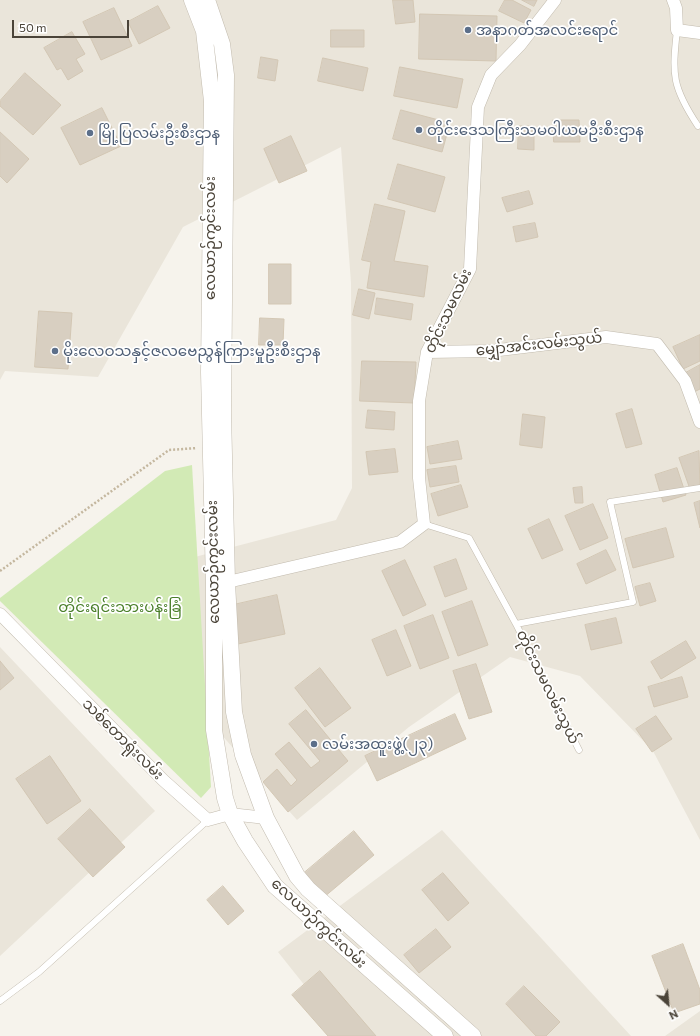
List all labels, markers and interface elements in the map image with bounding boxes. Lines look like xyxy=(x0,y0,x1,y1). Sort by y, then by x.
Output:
scale bar xyxy=(14,12,131,38)
text: 50 m xyxy=(19,20,47,34)
place label: အနာဂတ်အလင်းရောင် xyxy=(476,21,618,39)
marker: အနာဂတ်အလင်းရောင် xyxy=(463,25,473,35)
place label: တိုင်းဒေသကြီးသမဝါယမဦးစီးဌာန xyxy=(427,121,644,139)
place label: မြို့ပြလမ်းဦးစီးဌာန xyxy=(98,124,220,142)
marker: တိုင်းဒေသကြီးသမဝါယမဦးစီးဌာန xyxy=(414,125,424,135)
marker: မြို့ပြလမ်းဦးစီးဌာန xyxy=(85,128,95,138)
street label: လေယာဉ်ကွင်းလမ်း xyxy=(201,176,219,300)
street label: တိုင်းသမလမ်း xyxy=(421,266,475,356)
street label: မျှော်အင်းလမ်းသွယ် xyxy=(475,328,603,360)
place label: မိုးလေဝသနှင့်ဇလဗေညွန်ကြားမှုဦးစီးဌာန xyxy=(63,342,321,360)
marker: မိုးလေဝသနှင့်ဇလဗေညွန်ကြားမှုဦးစီးဌာန xyxy=(50,346,60,356)
street label: လေယာဉ်ကွင်းလမ်း xyxy=(203,500,223,624)
park label: တိုင်းရင်းသားပန်းခြံ xyxy=(58,598,182,616)
street label: တိုင်းသမလမ်းသွယ် xyxy=(513,627,583,747)
street label: သစ်တောရုံးလမ်း xyxy=(79,695,167,783)
place label: လမ်းအထူးဖွဲ့(၂၃) xyxy=(322,735,433,753)
marker: လမ်းအထူးဖွဲ့(၂၃) xyxy=(309,739,319,749)
street label: လေယာဉ်ကွင်းလမ်း xyxy=(268,874,370,972)
north arrow xyxy=(648,984,688,1024)
text: N xyxy=(667,1007,680,1023)

